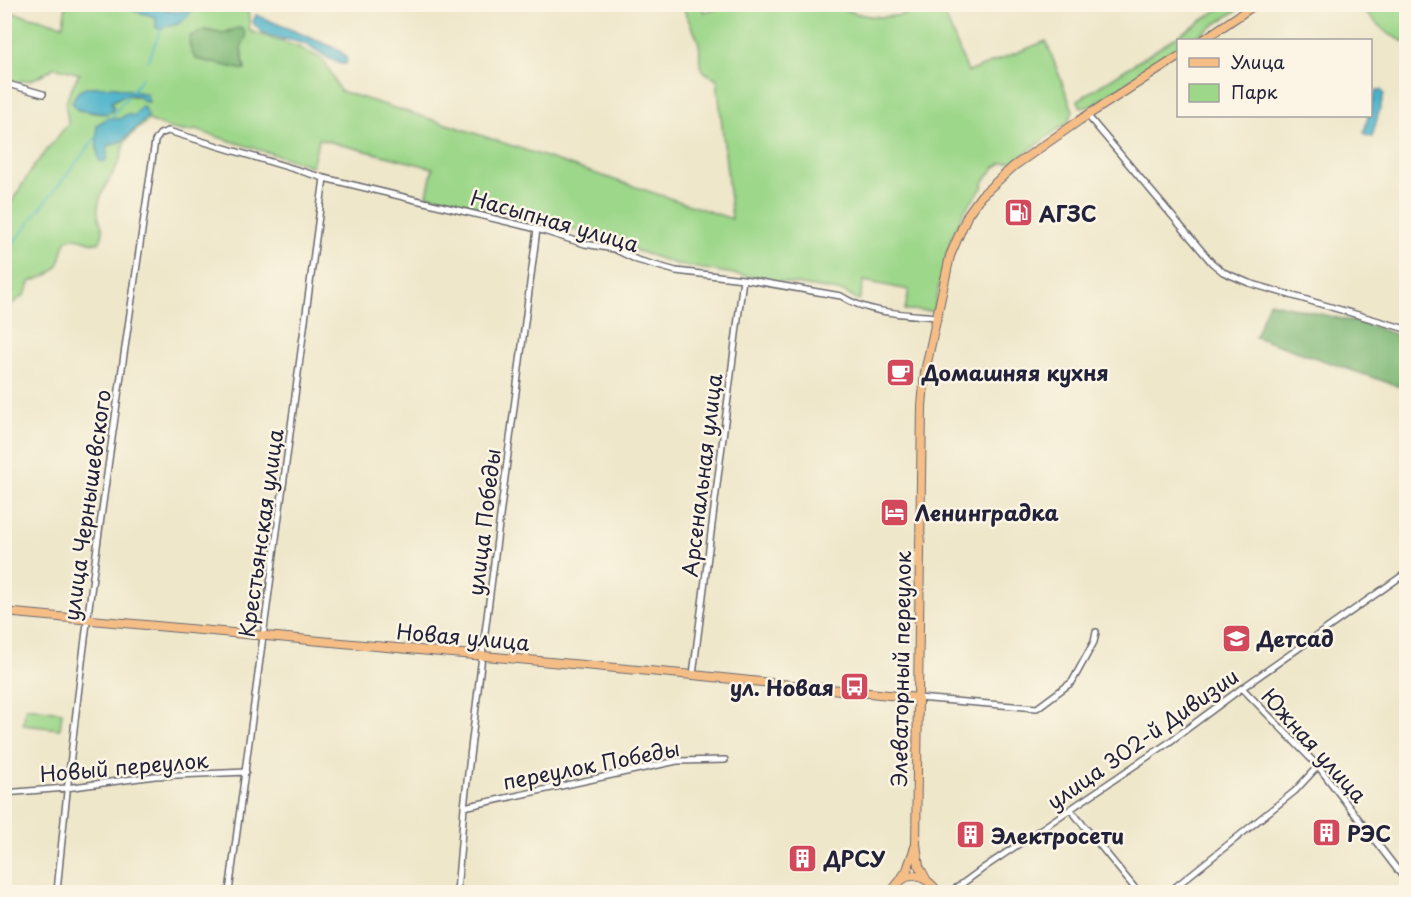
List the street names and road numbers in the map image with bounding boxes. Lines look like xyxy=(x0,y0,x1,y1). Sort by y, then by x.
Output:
street label: Насыпная улица xyxy=(467,181,644,260)
street label: Арсенальная улица xyxy=(673,371,729,578)
street label: улица Чернышевского xyxy=(54,387,118,623)
street label: Крестьянская улица xyxy=(230,426,291,639)
street label: улица Победы xyxy=(458,447,508,597)
street label: Элеваторный переулок xyxy=(882,550,918,787)
street label: Новая улица xyxy=(395,614,532,658)
street label: улица 302-й Дивизии xyxy=(1040,660,1244,816)
street label: Южная улица xyxy=(1255,681,1376,810)
street label: переулок Победы xyxy=(500,731,682,797)
street label: Новый переулок xyxy=(38,743,210,789)

